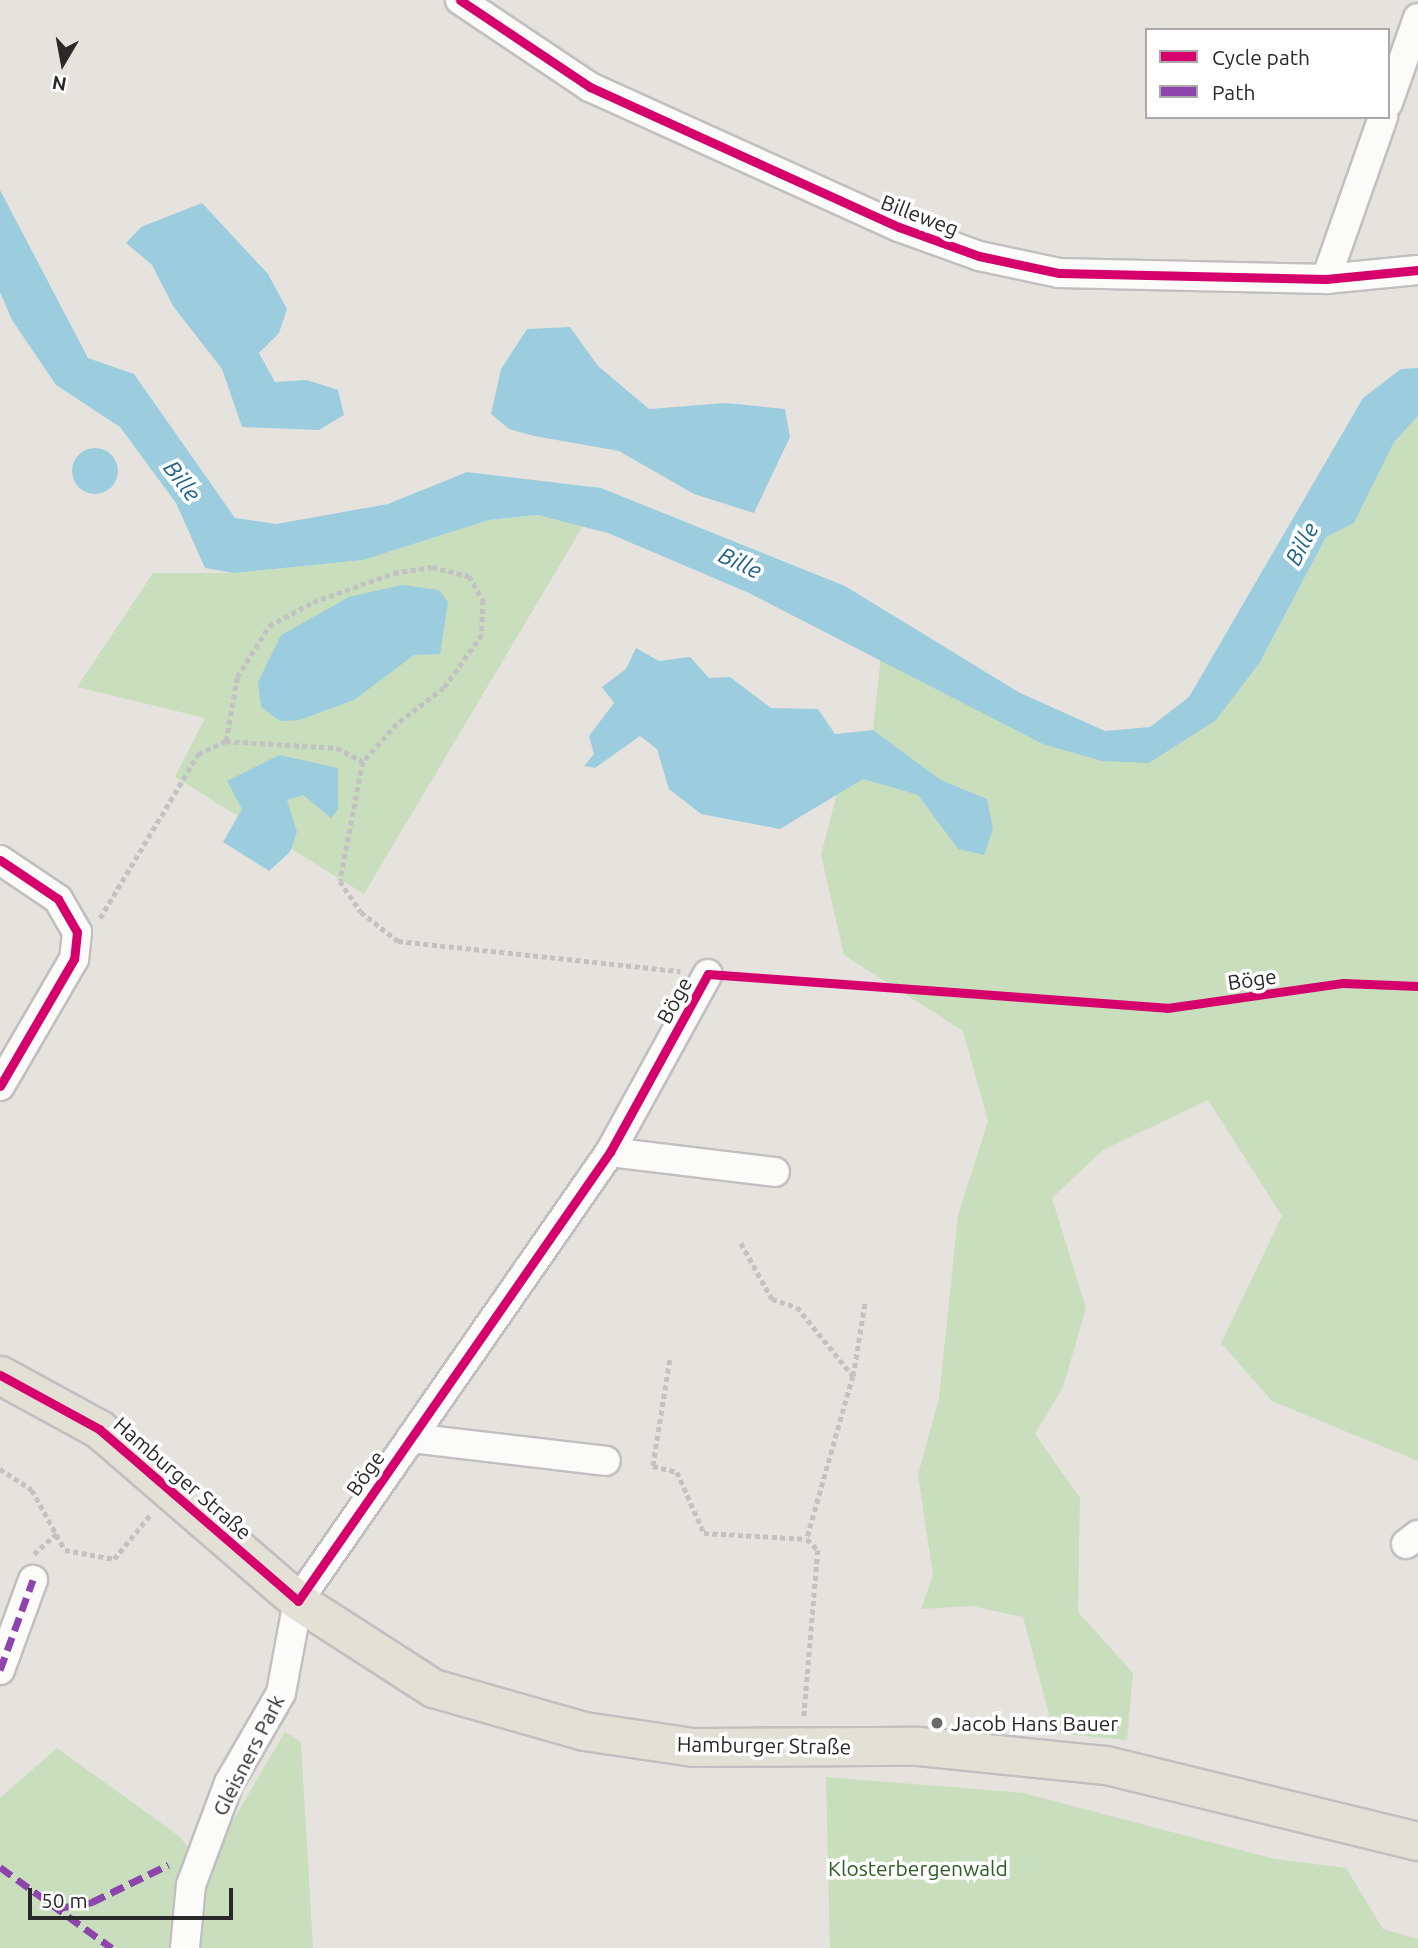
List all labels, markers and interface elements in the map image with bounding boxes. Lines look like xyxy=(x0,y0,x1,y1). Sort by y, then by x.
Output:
north arrow xyxy=(28,28,98,98)
legend xyxy=(1145,28,1390,119)
text: Cycle path xyxy=(1212,45,1310,69)
text: N xyxy=(50,72,68,96)
text: Path xyxy=(1212,80,1255,104)
street label: Billeweg xyxy=(878,189,962,241)
water label: Bille xyxy=(157,455,207,507)
water label: Bille xyxy=(1279,518,1325,570)
water label: Bille xyxy=(714,541,766,585)
street label: Böge xyxy=(1226,963,1278,995)
street label: Böge xyxy=(651,972,697,1028)
street label: Hamburger Straße xyxy=(109,1411,257,1545)
street label: Böge xyxy=(341,1446,389,1500)
street label: Gleisners Park xyxy=(207,1690,289,1820)
place label: Jacob Hans Bauer xyxy=(951,1710,1118,1736)
marker: Jacob Hans Bauer xyxy=(929,1715,945,1731)
street label: Hamburger Straße xyxy=(677,1731,851,1759)
park label: Klosterbergenwald xyxy=(828,1855,1008,1881)
scale bar xyxy=(32,1874,236,1918)
text: 50 m xyxy=(41,1888,88,1912)

